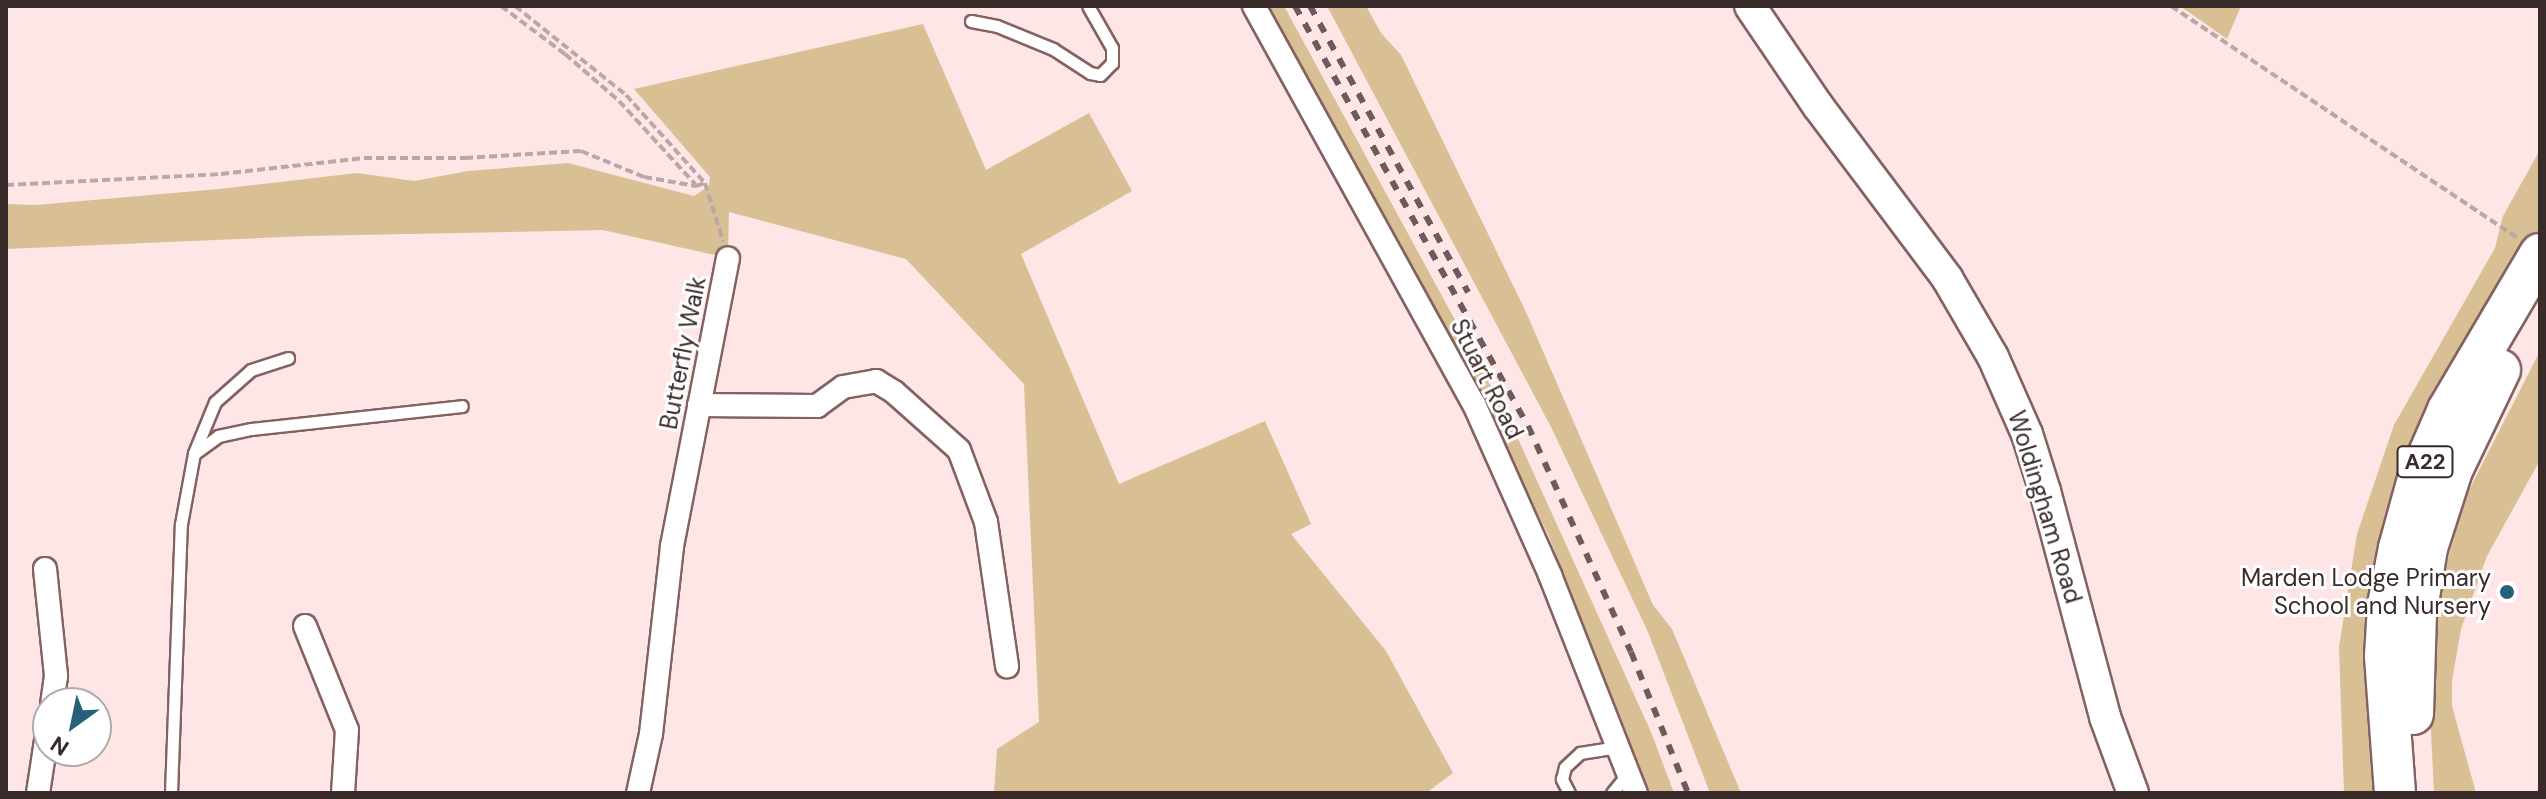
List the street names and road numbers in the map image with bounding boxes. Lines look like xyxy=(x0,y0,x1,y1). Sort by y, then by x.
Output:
street label: Butterfly Walk xyxy=(654,274,712,432)
street label: Stuart Road xyxy=(1445,314,1529,444)
street label: Woldingham Road xyxy=(2002,407,2088,607)
road number: A22 xyxy=(2395,444,2455,480)

